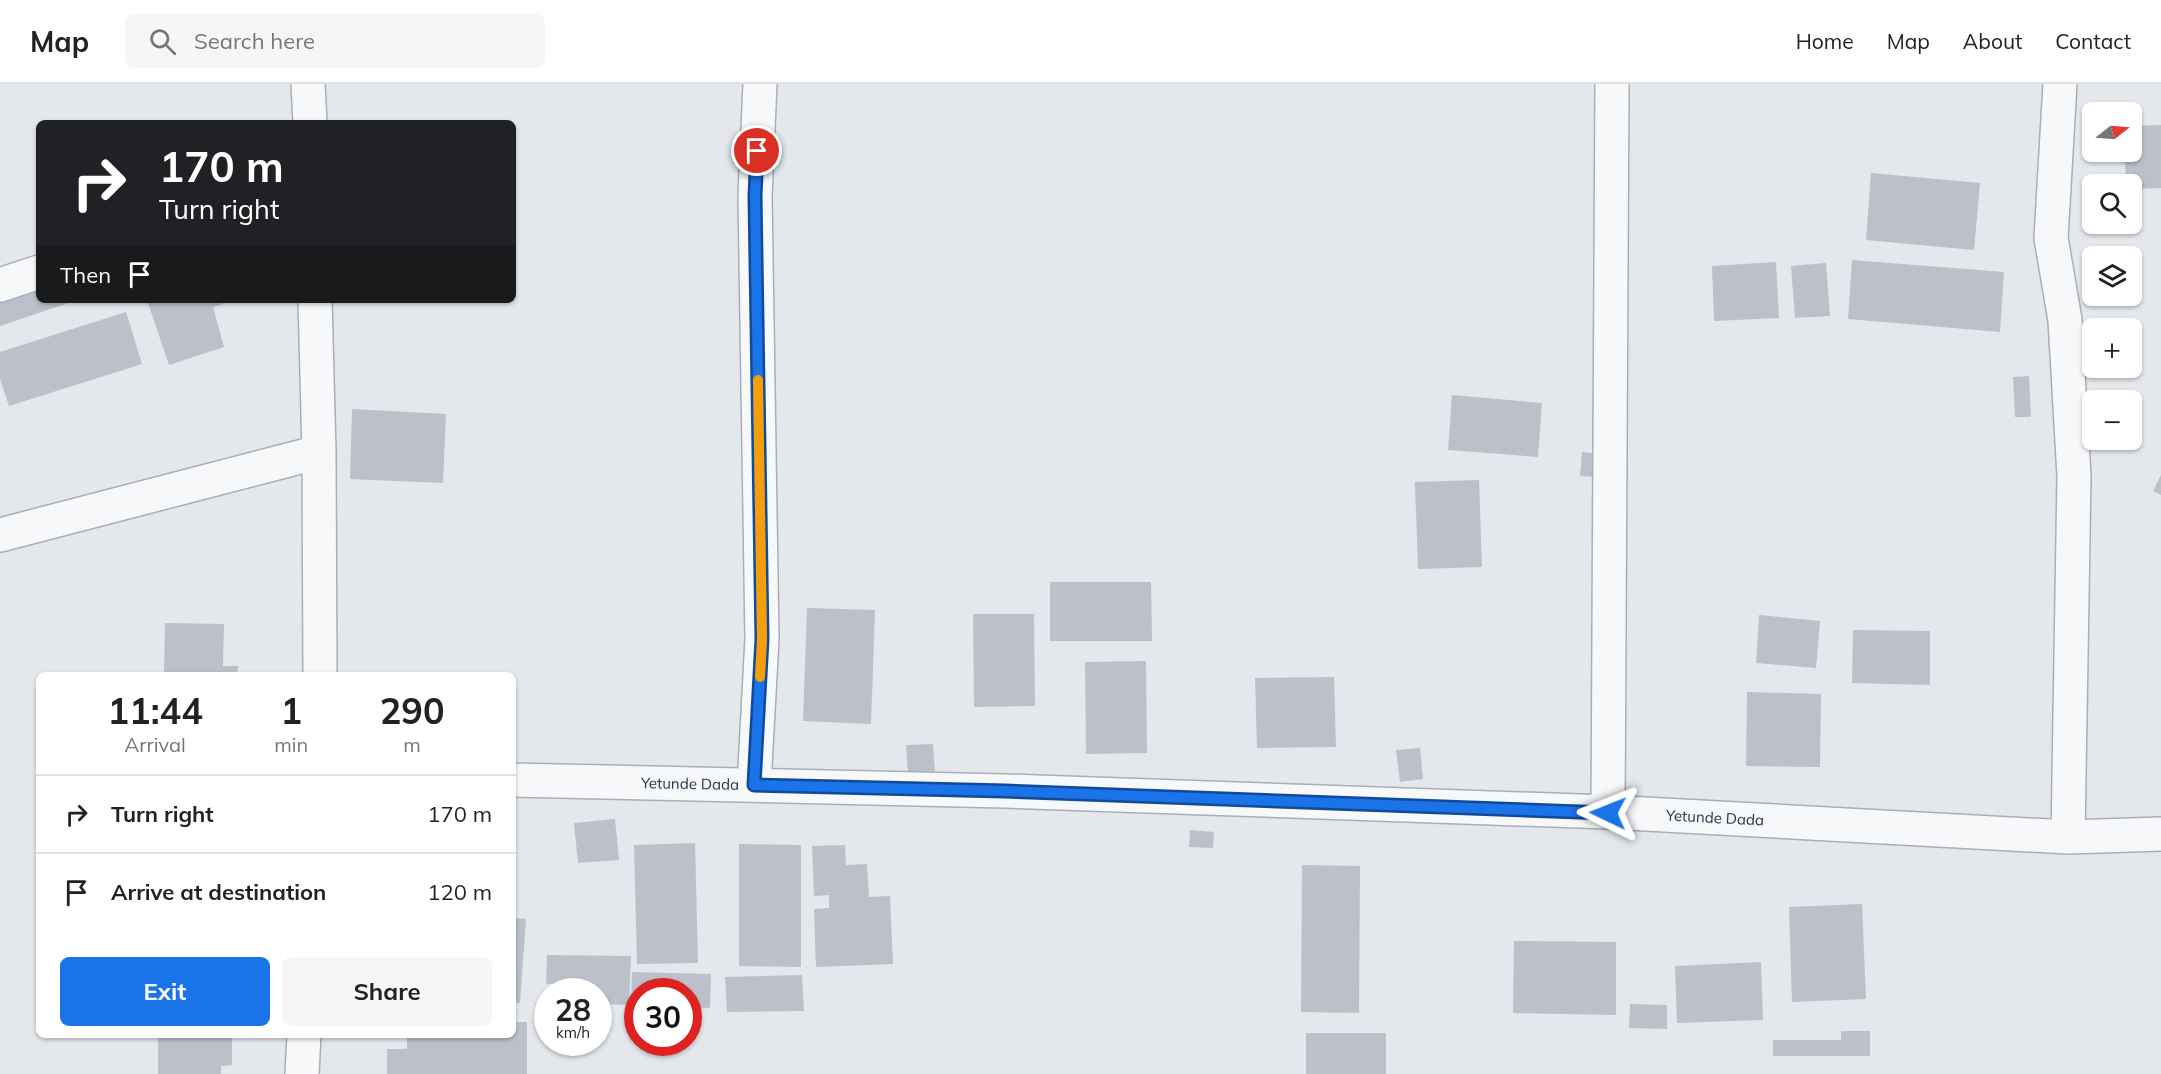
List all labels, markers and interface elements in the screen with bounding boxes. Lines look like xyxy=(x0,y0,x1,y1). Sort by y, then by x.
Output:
search box xyxy=(125,14,545,68)
text: Map xyxy=(30,24,89,59)
icon: search xyxy=(146,25,179,58)
text: Search here xyxy=(194,27,315,55)
text: Home xyxy=(1796,28,1854,54)
text: Map xyxy=(1887,28,1930,54)
text: About xyxy=(1963,28,2022,54)
text: Contact xyxy=(2055,28,2131,54)
north arrow xyxy=(2082,102,2142,162)
map controls xyxy=(2082,102,2142,450)
pin xyxy=(731,125,782,176)
icon: arrive xyxy=(740,134,773,167)
text: 170 m xyxy=(159,140,284,193)
icon: right xyxy=(60,144,138,222)
button: search xyxy=(2082,174,2142,234)
text: Turn right xyxy=(159,192,279,226)
button: layers xyxy=(2082,246,2142,306)
icon: arrive xyxy=(123,258,156,291)
text: Then xyxy=(60,261,111,289)
button: + xyxy=(2082,318,2142,378)
button: − xyxy=(2082,390,2142,450)
text: 11:44 xyxy=(107,688,203,733)
text: 1 xyxy=(280,688,302,733)
text: 290 xyxy=(380,688,445,733)
text: Arrival xyxy=(125,732,186,757)
text: min xyxy=(274,732,308,757)
text: m xyxy=(403,732,421,757)
street label: Yetunde Dada xyxy=(640,773,739,794)
position arrow xyxy=(1576,781,1640,845)
icon: right xyxy=(60,798,93,831)
text: Turn right xyxy=(111,800,214,828)
text: 170 m xyxy=(427,800,492,828)
street label: Yetunde Dada xyxy=(1665,805,1764,830)
icon: arrive xyxy=(60,876,93,909)
text: Arrive at destination xyxy=(111,878,326,906)
text: 120 m xyxy=(427,878,492,906)
button: Exit xyxy=(60,957,270,1026)
button: Share xyxy=(282,957,492,1026)
speed limit sign: 30 xyxy=(624,978,702,1056)
text: 28 xyxy=(555,991,591,1029)
text: km/h xyxy=(556,1023,590,1042)

